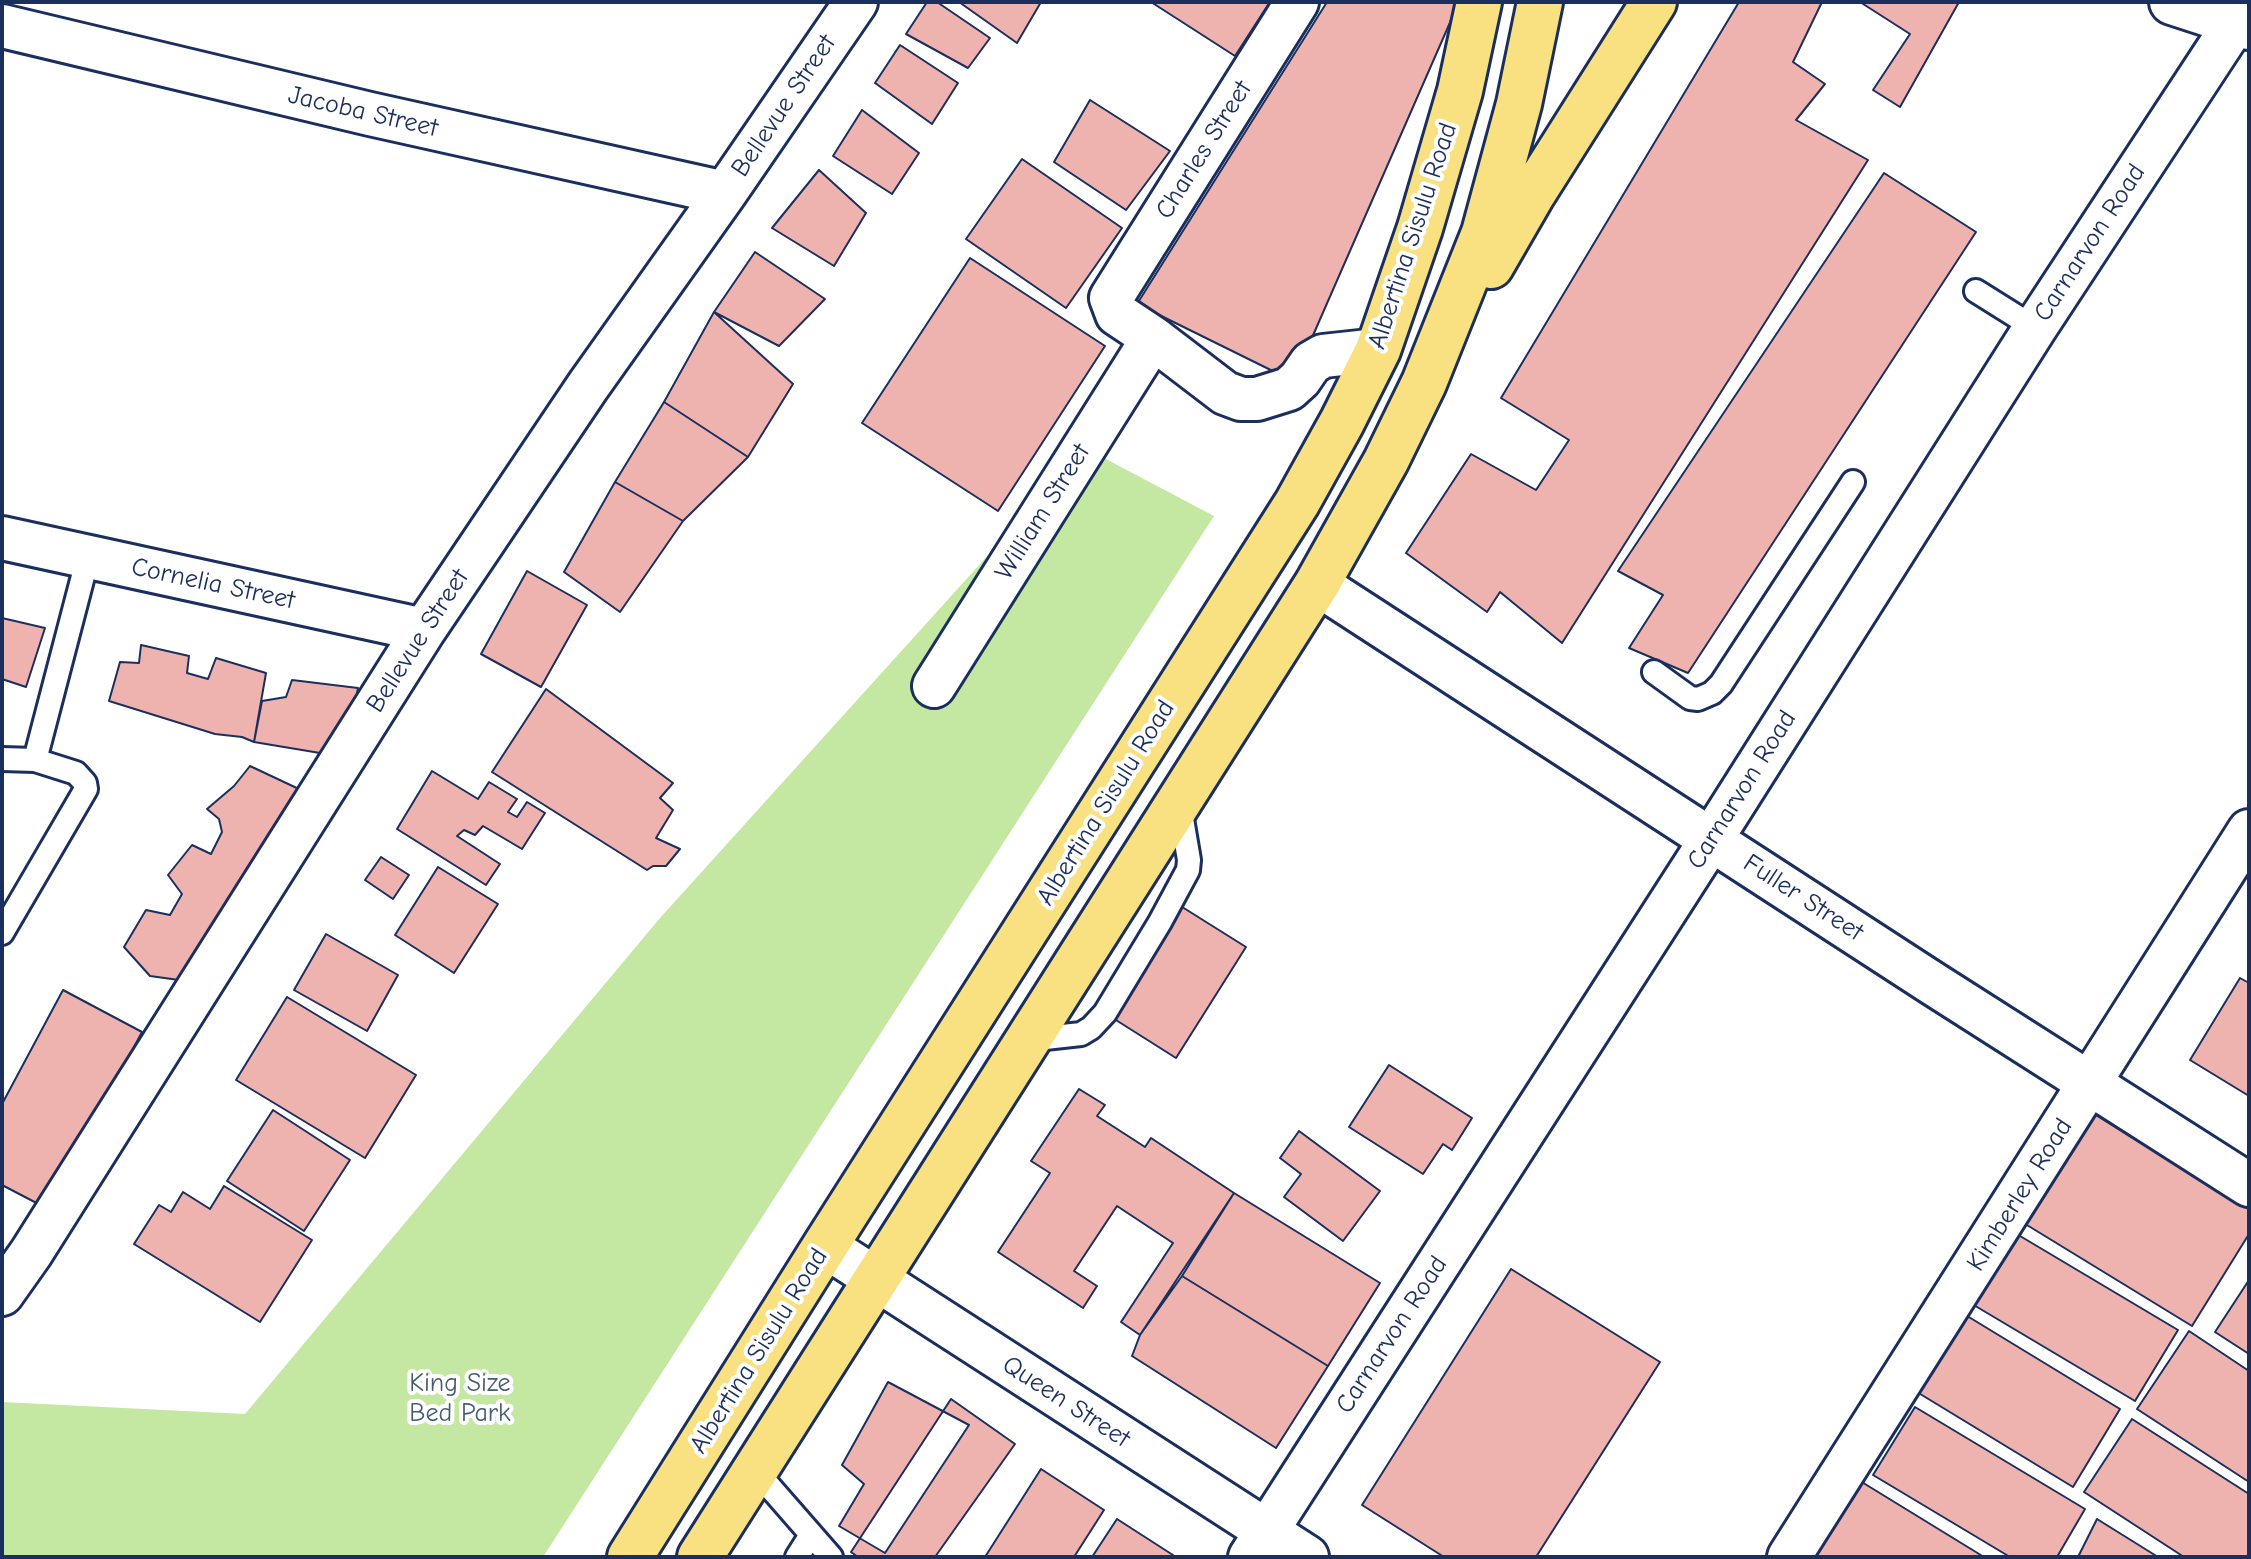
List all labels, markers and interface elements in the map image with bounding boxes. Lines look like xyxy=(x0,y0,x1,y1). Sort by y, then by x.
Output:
street label: Bellevue Street xyxy=(725,29,843,183)
street label: Charles Street xyxy=(1149,75,1259,225)
street label: Jacoba Street xyxy=(285,80,441,144)
street label: Albertina Sisulu Road xyxy=(1362,119,1464,353)
street label: Carnarvon Road xyxy=(2028,159,2152,327)
street label: William Street xyxy=(989,438,1097,586)
street label: Cornelia Street xyxy=(128,551,298,617)
street label: Bellevue Street xyxy=(360,564,476,718)
street label: Albertina Sisulu Road xyxy=(1030,695,1182,911)
street label: Carnarvon Road xyxy=(1681,705,1803,875)
street label: Fuller Street xyxy=(1737,848,1869,948)
street label: Kimberley Road xyxy=(1961,1113,2079,1277)
street label: Albertina Sisulu Road xyxy=(683,1243,835,1459)
street label: Carnarvon Road xyxy=(1330,1251,1454,1419)
street label: Queen Street xyxy=(996,1349,1136,1455)
park label: King Size Bed Park xyxy=(409,1368,511,1430)

